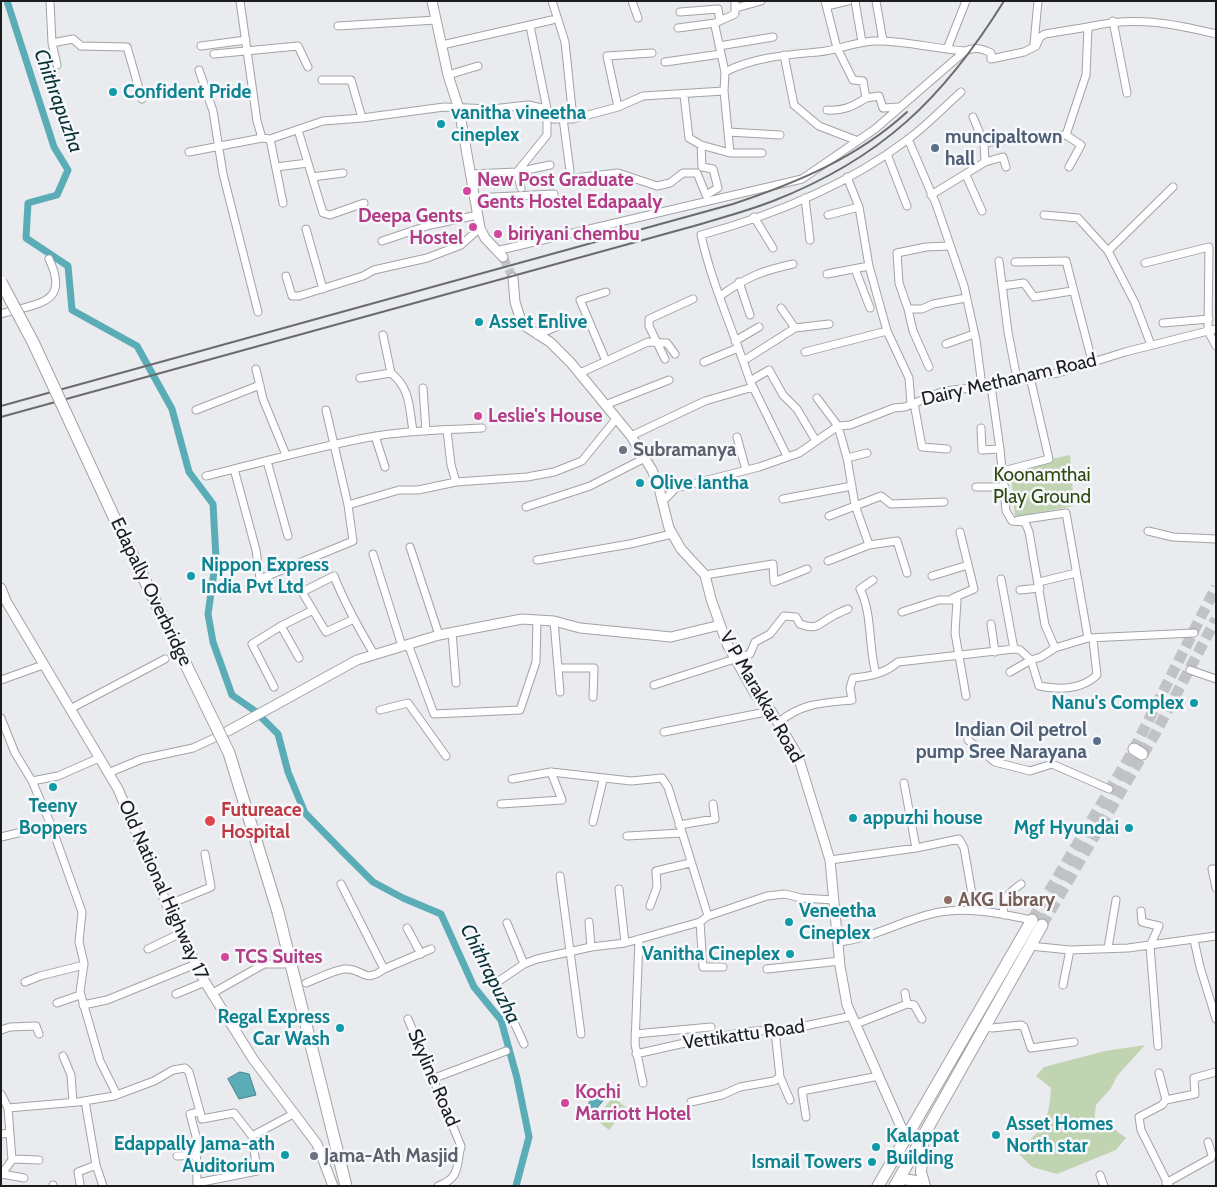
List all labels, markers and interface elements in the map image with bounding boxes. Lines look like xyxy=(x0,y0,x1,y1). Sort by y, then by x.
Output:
water label: Chithrapuzha xyxy=(28,46,88,156)
place label: Confident Pride xyxy=(123,81,251,103)
marker: Confident Pride xyxy=(107,86,119,98)
place label: vanitha vineetha cineplex xyxy=(451,102,586,146)
marker: vanitha vineetha cineplex xyxy=(435,118,447,130)
place label: muncipaltown hall xyxy=(945,126,1062,170)
marker: muncipaltown hall xyxy=(929,142,941,154)
place label: New Post Graduate Gents Hostel Edapaaly xyxy=(477,169,662,213)
marker: New Post Graduate Gents Hostel Edapaaly xyxy=(461,185,473,197)
place label: Deepa Gents Hostel xyxy=(358,205,463,249)
marker: Deepa Gents Hostel xyxy=(467,221,479,233)
place label: biriyani chembu xyxy=(508,223,640,245)
marker: biriyani chembu xyxy=(492,228,504,240)
place label: Asset Enlive xyxy=(489,311,587,333)
marker: Asset Enlive xyxy=(473,316,485,328)
street label: Dairy Methanam Road xyxy=(919,349,1099,411)
place label: Leslie's House xyxy=(488,405,603,427)
marker: Leslie's House xyxy=(472,410,484,422)
place label: Subramanya xyxy=(633,439,737,461)
marker: Subramanya xyxy=(617,444,629,456)
park label: Koonamthai Play Ground xyxy=(993,464,1091,508)
place label: Olive Iantha xyxy=(650,472,749,494)
marker: Olive Iantha xyxy=(634,477,646,489)
street label: Edapally Overbridge xyxy=(105,514,197,670)
place label: Nippon Express India Pvt Ltd xyxy=(201,554,329,598)
marker: Nippon Express India Pvt Ltd xyxy=(185,570,197,582)
street label: V P Marakkar Road xyxy=(714,627,808,767)
place label: Nanu's Complex xyxy=(1051,692,1184,714)
marker: Nanu's Complex xyxy=(1188,697,1200,709)
place label: Indian Oil petrol pump Sree Narayana xyxy=(916,719,1087,763)
marker: Indian Oil petrol pump Sree Narayana xyxy=(1091,735,1103,747)
marker: Teeny Boppers xyxy=(47,781,59,793)
place label: Teeny Boppers xyxy=(19,795,87,839)
street label: Old National Highway 17 xyxy=(113,797,213,983)
place label: Futureace Hospital xyxy=(221,799,302,843)
place label: appuzhi house xyxy=(863,807,983,829)
marker: appuzhi house xyxy=(847,812,859,824)
marker: Futureace Hospital xyxy=(203,814,217,828)
place label: Mgf Hyundai xyxy=(1013,817,1119,839)
marker: Mgf Hyundai xyxy=(1123,822,1135,834)
place label: AKG Library xyxy=(958,889,1055,911)
marker: AKG Library xyxy=(942,894,954,906)
place label: Veneetha Cineplex xyxy=(799,900,876,944)
marker: Veneetha Cineplex xyxy=(783,916,795,928)
water label: Chithrapuzha xyxy=(455,920,525,1028)
place label: Vanitha Cineplex xyxy=(642,943,780,965)
place label: TCS Suites xyxy=(235,946,322,968)
marker: Vanitha Cineplex xyxy=(784,948,796,960)
marker: TCS Suites xyxy=(219,951,231,963)
place label: Regal Express Car Wash xyxy=(217,1006,330,1050)
street label: Vettikattu Road xyxy=(682,1015,806,1055)
marker: Regal Express Car Wash xyxy=(334,1022,346,1034)
street label: Skyline Road xyxy=(402,1026,464,1130)
place label: Kochi Marriott Hotel xyxy=(575,1081,691,1125)
marker: Kochi Marriott Hotel xyxy=(559,1097,571,1109)
place label: Asset Homes North star xyxy=(1006,1113,1113,1157)
place label: Kalappat Building xyxy=(886,1125,959,1169)
marker: Asset Homes North star xyxy=(990,1129,1002,1141)
place label: Edappally Jama-ath Auditorium xyxy=(114,1133,275,1177)
marker: Kalappat Building xyxy=(870,1141,882,1153)
place label: Jama-Ath Masjid xyxy=(324,1145,458,1167)
marker: Edappally Jama-ath Auditorium xyxy=(279,1149,291,1161)
marker: Jama-Ath Masjid xyxy=(308,1150,320,1162)
place label: Ismail Towers xyxy=(751,1151,862,1173)
marker: Ismail Towers xyxy=(866,1156,878,1168)

